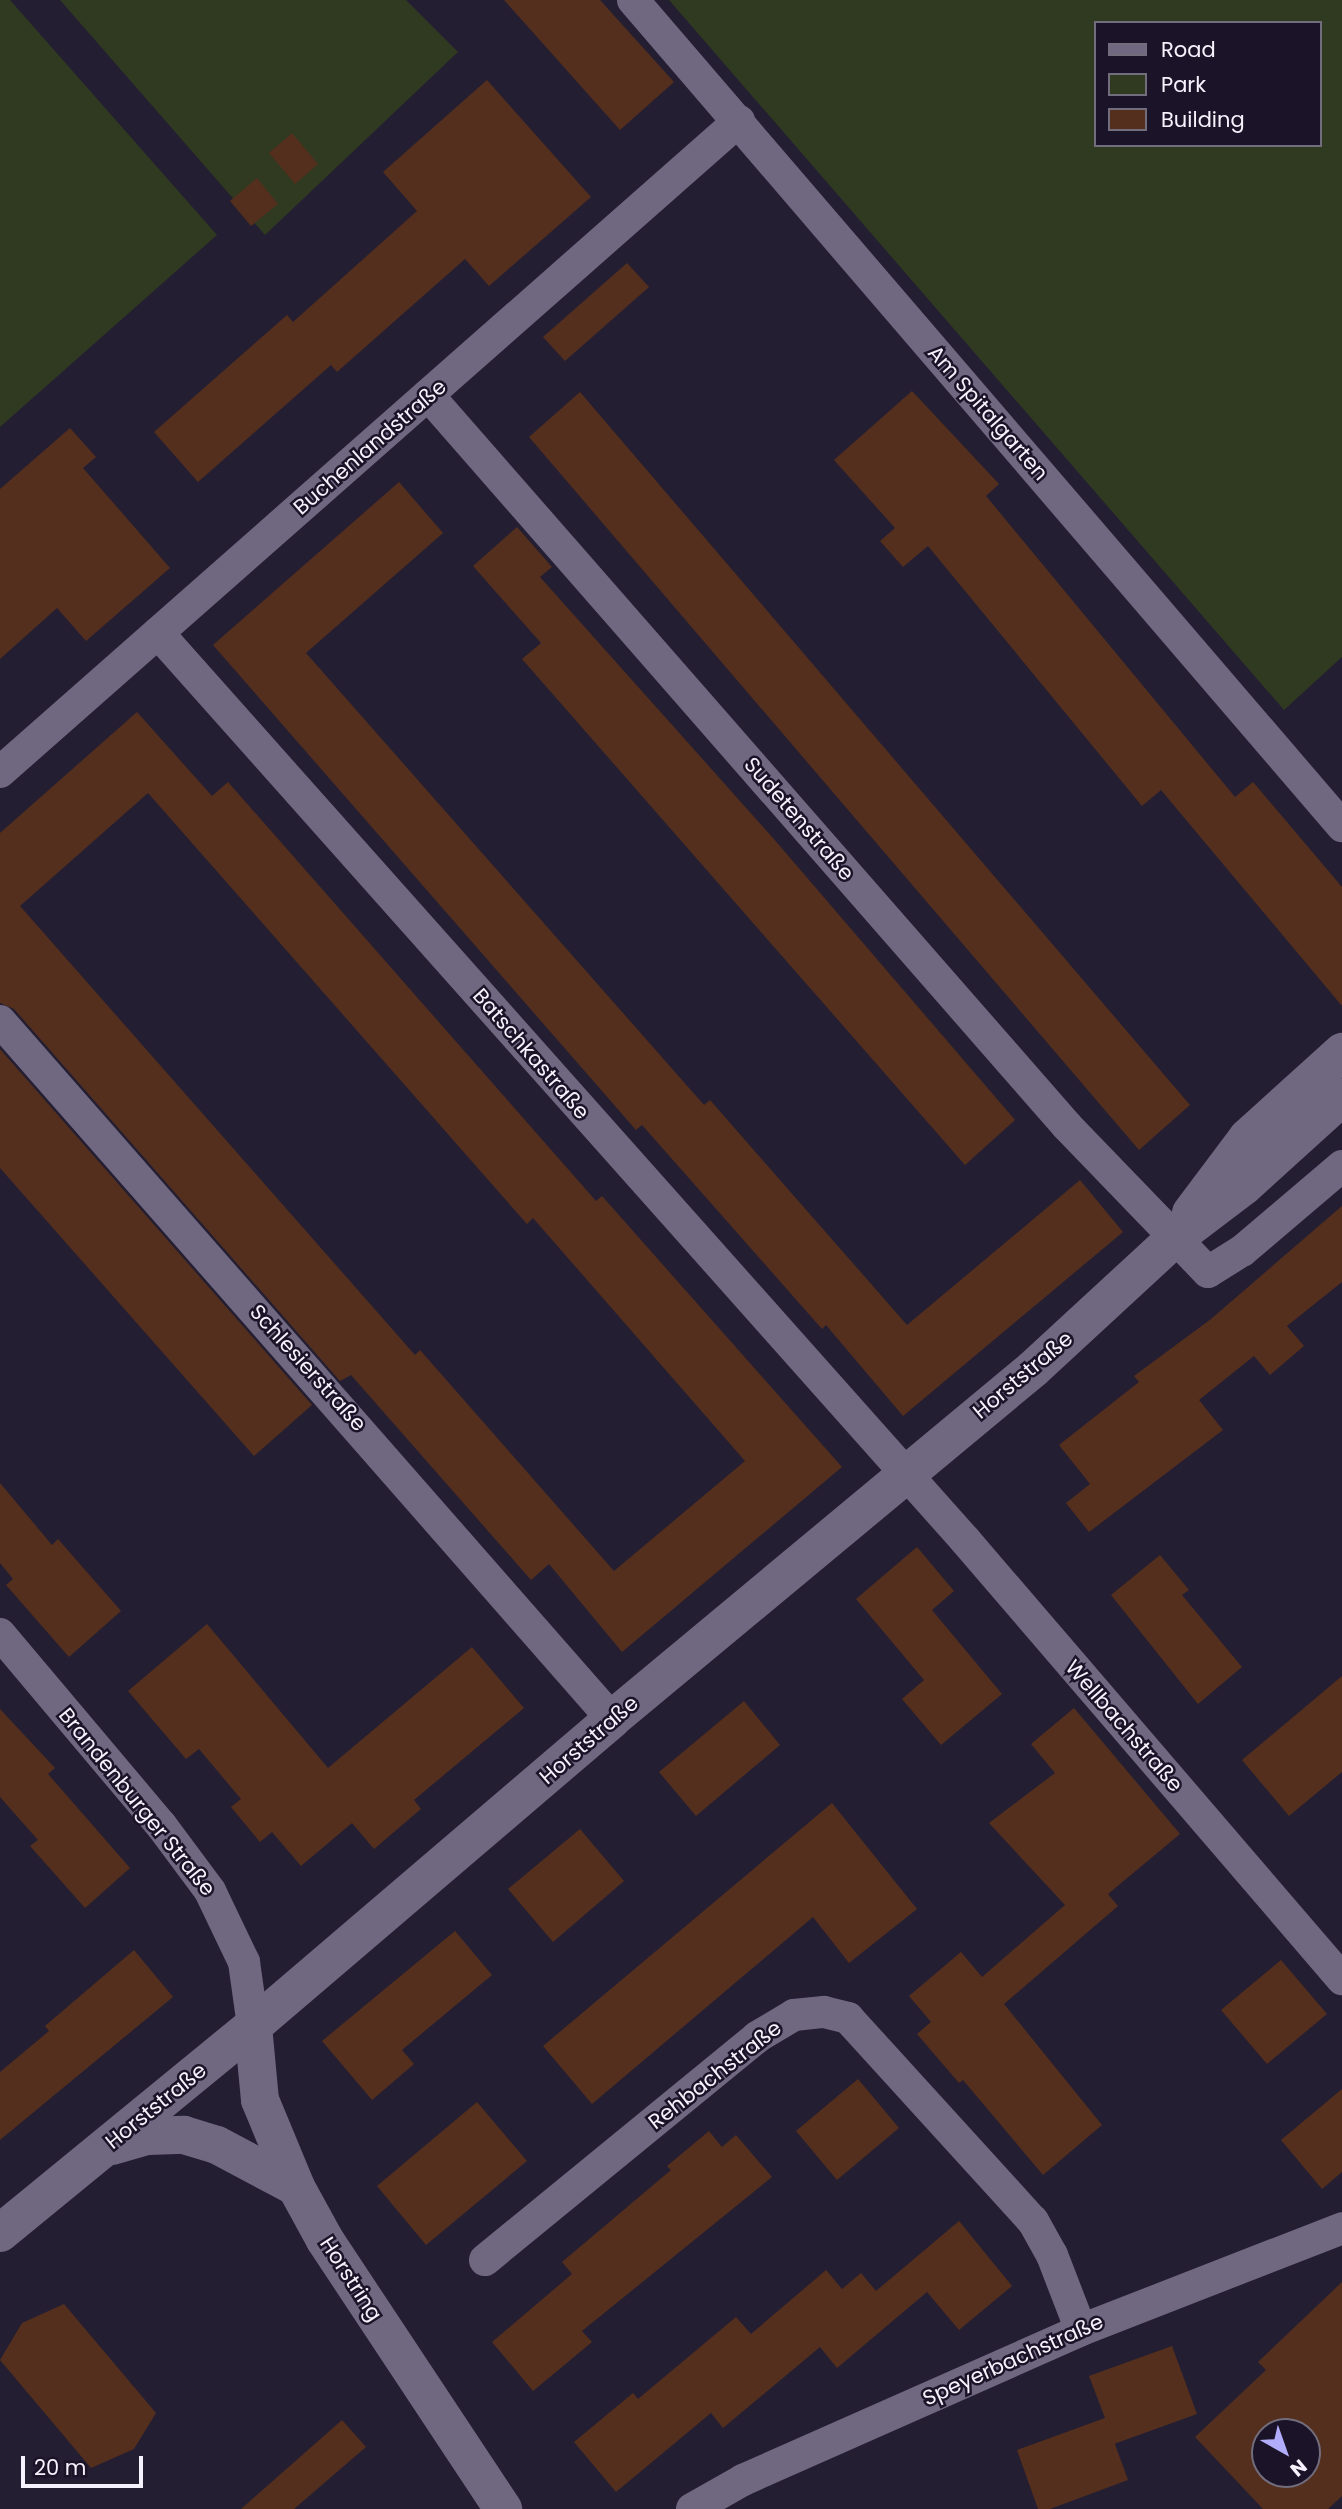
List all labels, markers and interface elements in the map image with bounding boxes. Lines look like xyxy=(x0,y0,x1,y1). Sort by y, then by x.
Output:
legend xyxy=(1094,21,1321,147)
text: Road xyxy=(1161,35,1216,64)
text: Park xyxy=(1161,70,1206,99)
text: Building xyxy=(1161,105,1245,134)
street label: Am Spitalgarten xyxy=(923,340,1053,486)
street label: Buchenlandstraße xyxy=(289,374,451,520)
street label: Sudetenstraße xyxy=(739,752,859,886)
street label: Batschkastraße xyxy=(467,984,595,1124)
street label: Schlesierstraße xyxy=(245,1300,371,1436)
street label: Horststraße xyxy=(968,1326,1078,1424)
street label: Wellbachstraße xyxy=(1060,1655,1188,1797)
street label: Horststraße xyxy=(535,1690,643,1790)
street label: Brandenburger Straße xyxy=(53,1703,221,1901)
street label: Rehbachstraße xyxy=(644,2015,786,2135)
street label: Horststraße xyxy=(101,2058,211,2154)
street label: Horstring xyxy=(315,2232,387,2326)
street label: Speyerbachstraße xyxy=(919,2309,1107,2411)
north arrow xyxy=(1251,2418,1321,2488)
scale bar xyxy=(24,2442,147,2486)
text: 20 m xyxy=(34,2453,87,2482)
text: N xyxy=(1284,2453,1313,2483)

